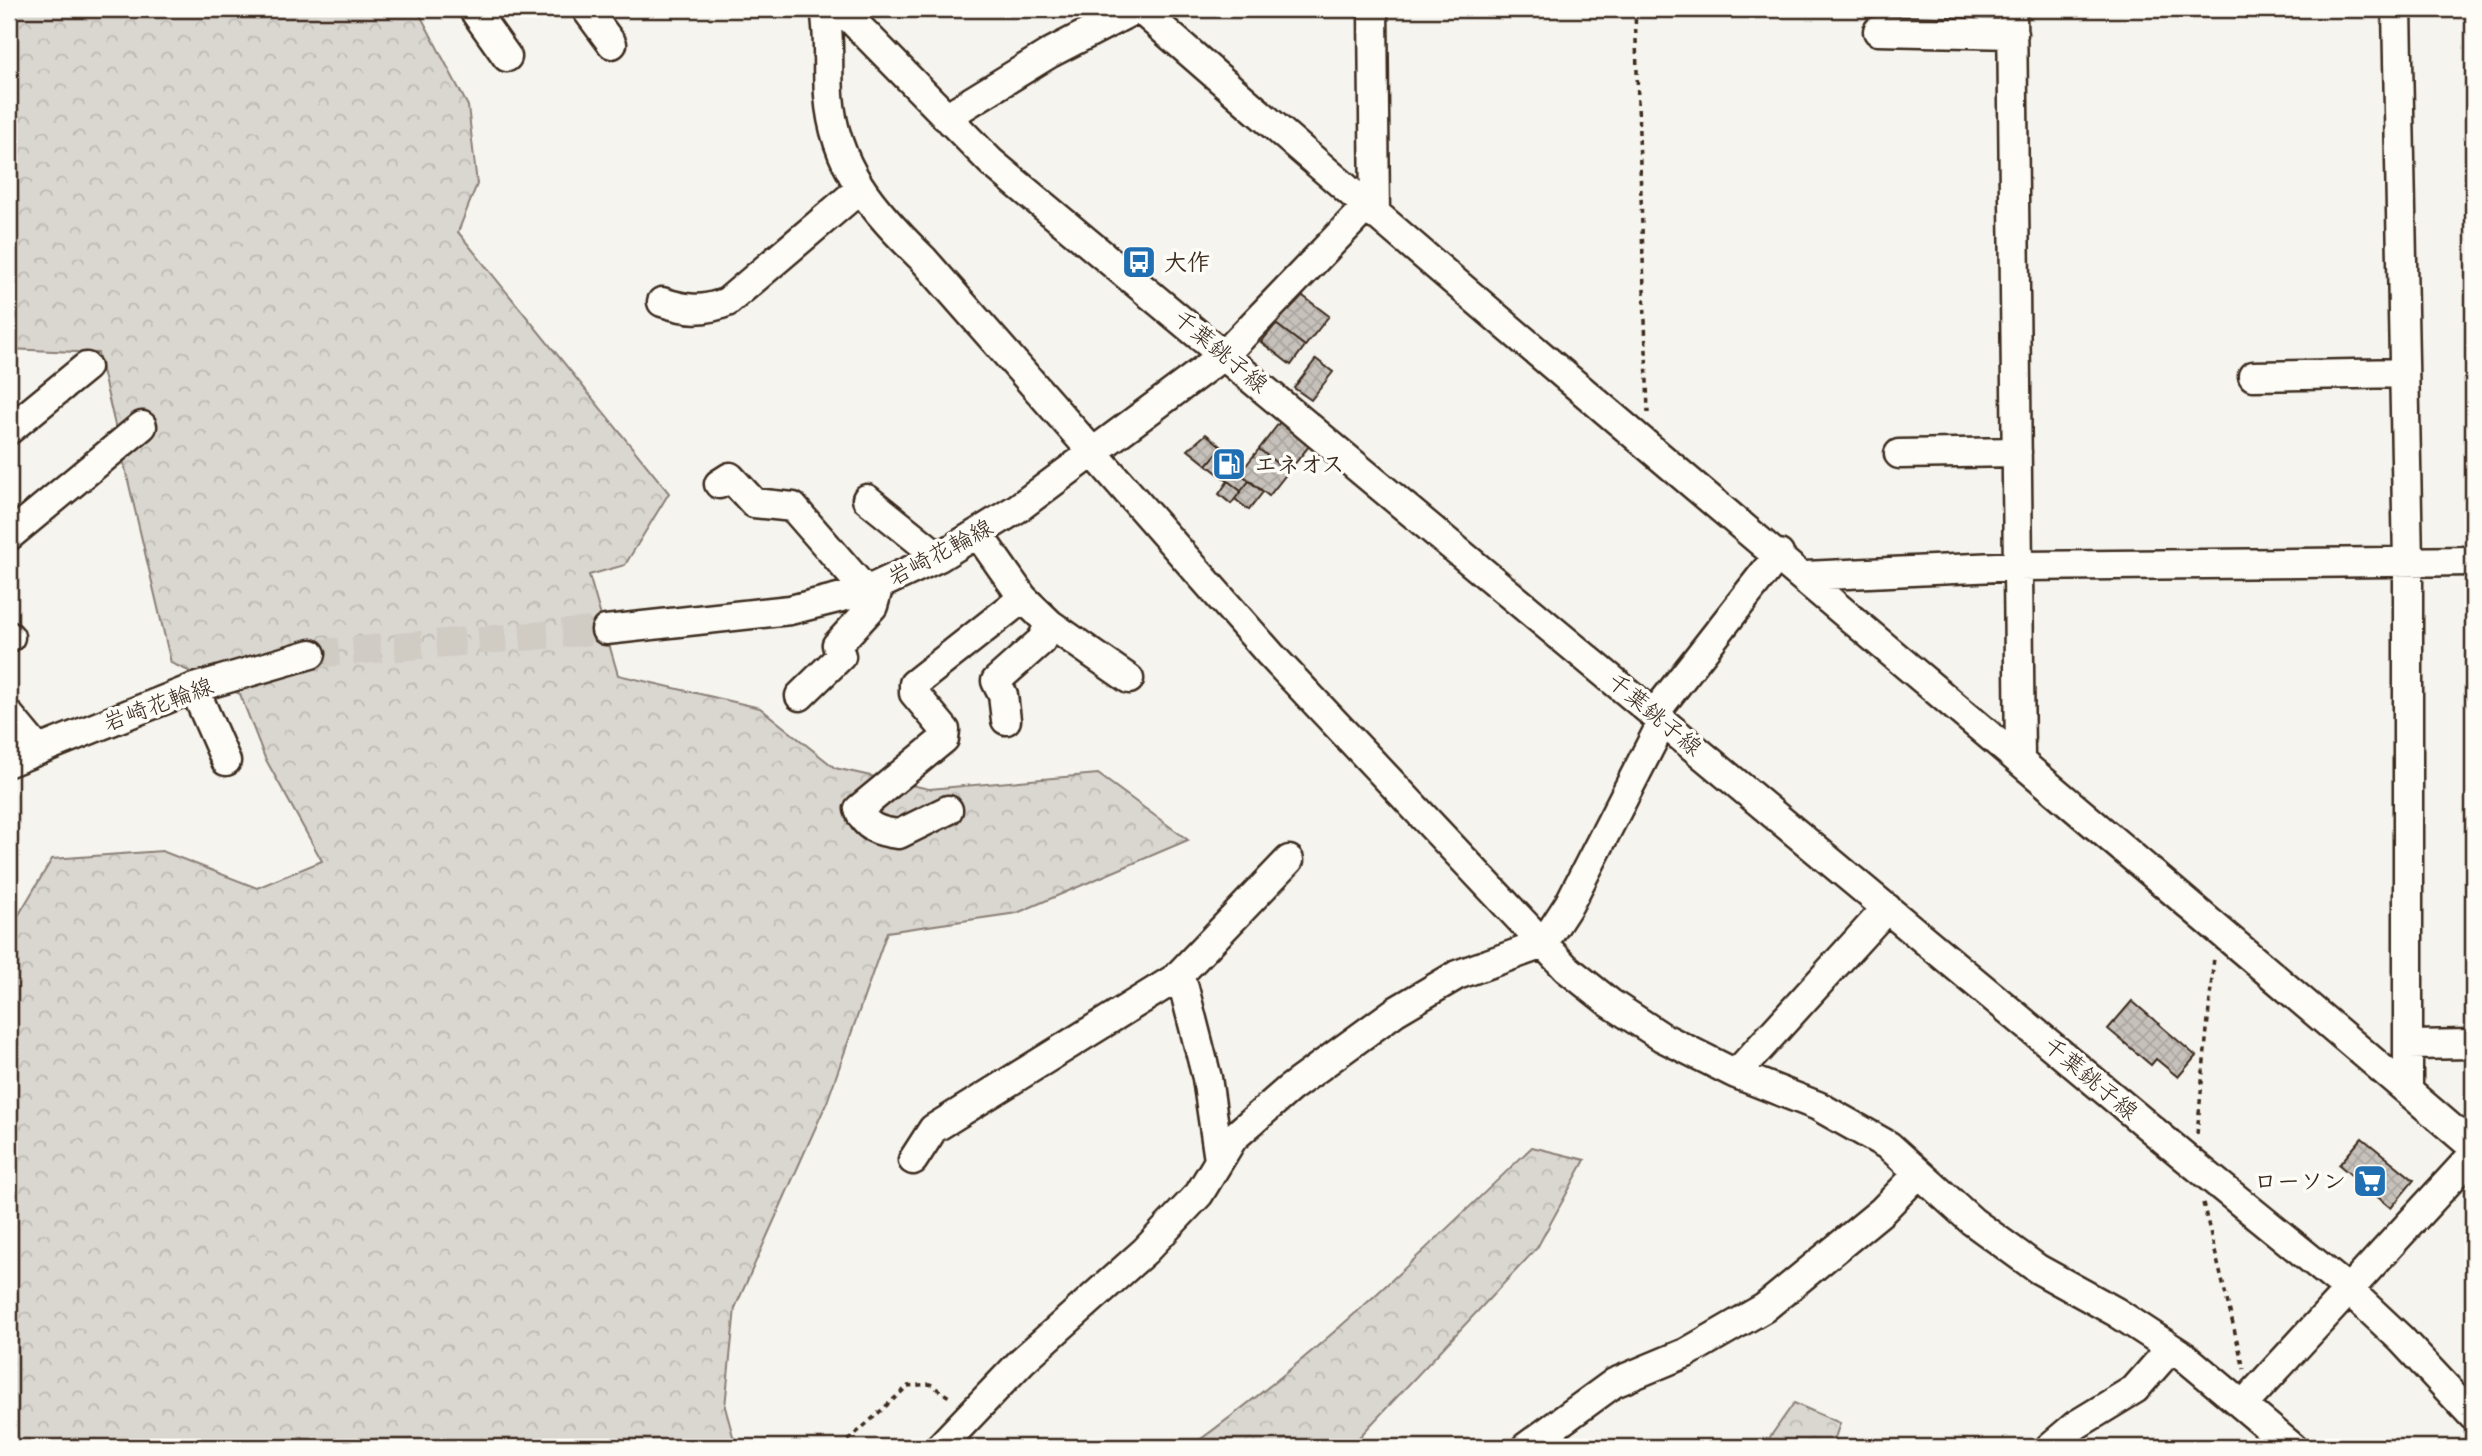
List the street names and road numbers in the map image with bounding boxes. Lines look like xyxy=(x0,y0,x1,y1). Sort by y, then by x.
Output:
street label: 千葉銚子線 xyxy=(1168,304,1273,399)
street label: 岩崎花輪線 xyxy=(883,514,997,591)
street label: 千葉銚子線 xyxy=(1602,667,1707,762)
street label: 岩崎花輪線 xyxy=(100,672,217,737)
street label: 千葉銚子線 xyxy=(2038,1031,2143,1126)

